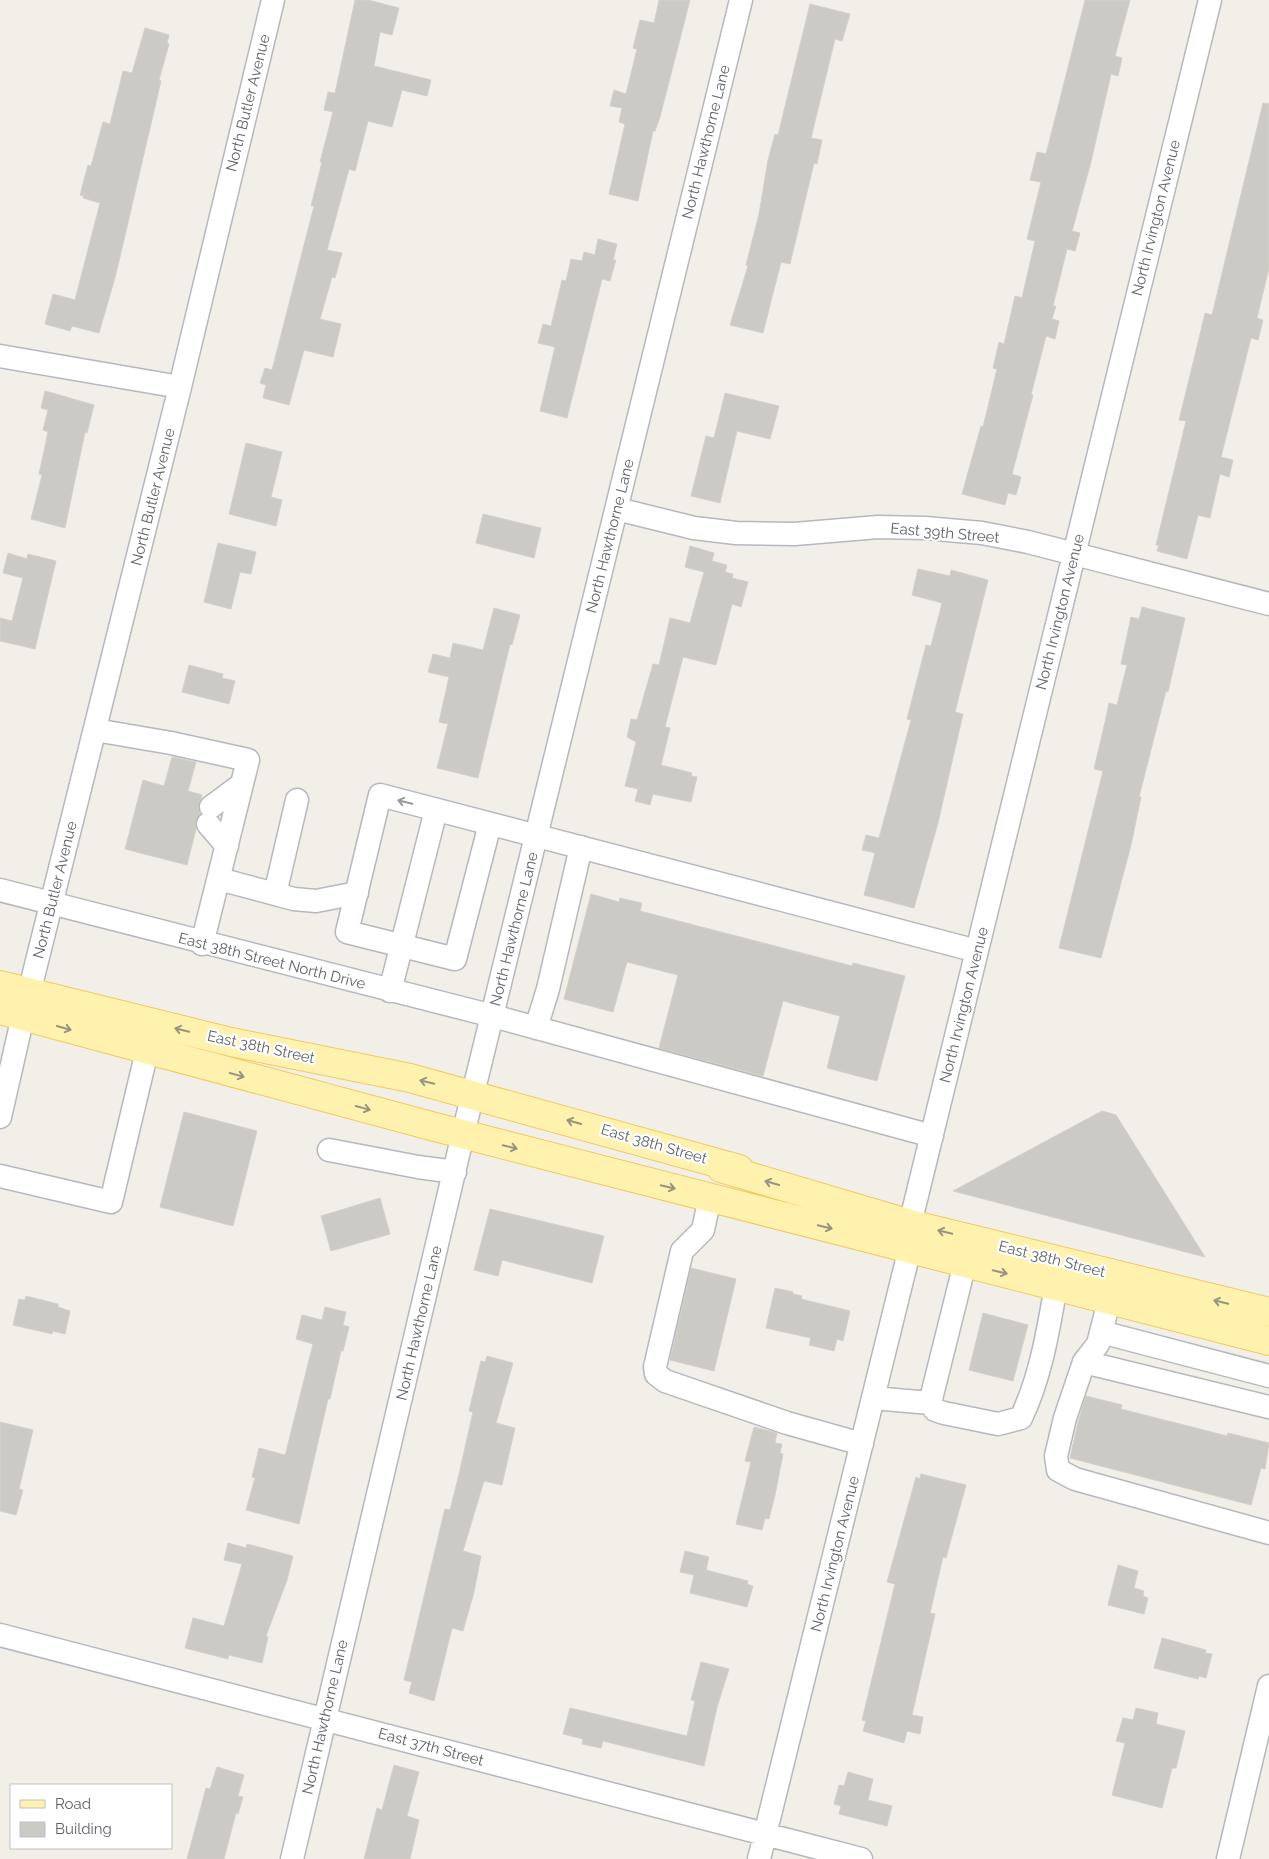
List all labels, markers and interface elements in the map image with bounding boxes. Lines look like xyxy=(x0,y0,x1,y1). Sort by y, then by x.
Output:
street label: North Butler Avenue xyxy=(222,32,274,174)
street label: North Hawthorne Lane xyxy=(678,63,734,221)
street label: North Irvington Avenue xyxy=(1128,138,1184,298)
street label: North Butler Avenue xyxy=(127,426,179,568)
street label: North Hawthorne Lane xyxy=(582,457,638,615)
street label: East 39th Street xyxy=(890,519,1000,547)
street label: North Irvington Avenue xyxy=(1032,532,1088,692)
one-way arrow xyxy=(398,797,414,806)
street label: North Butler Avenue xyxy=(29,819,81,961)
street label: North Hawthorne Lane xyxy=(486,850,542,1008)
street label: North Irvington Avenue xyxy=(936,925,992,1085)
street label: East 38th Street North Drive xyxy=(177,929,368,993)
one-way arrow xyxy=(55,1023,71,1033)
one-way arrow xyxy=(175,1025,191,1034)
street label: East 38th Street xyxy=(206,1027,316,1067)
one-way arrow xyxy=(229,1071,245,1080)
one-way arrow xyxy=(419,1076,435,1086)
one-way arrow xyxy=(355,1104,371,1114)
one-way arrow xyxy=(567,1117,583,1126)
street label: East 38th Street xyxy=(599,1120,709,1168)
one-way arrow xyxy=(502,1142,518,1152)
one-way arrow xyxy=(764,1177,780,1187)
one-way arrow xyxy=(659,1182,675,1192)
one-way arrow xyxy=(817,1223,833,1232)
one-way arrow xyxy=(937,1227,953,1237)
street label: East 38th Street xyxy=(997,1237,1107,1281)
street label: North Hawthorne Lane xyxy=(392,1244,446,1402)
one-way arrow xyxy=(991,1268,1007,1277)
one-way arrow xyxy=(1214,1297,1230,1306)
street label: North Irvington Avenue xyxy=(807,1474,863,1634)
street label: North Hawthorne Lane xyxy=(298,1638,352,1796)
street label: East 37th Street xyxy=(376,1724,486,1770)
legend xyxy=(10,1784,172,1849)
text: Road xyxy=(55,1795,91,1813)
text: Building xyxy=(55,1820,112,1838)

